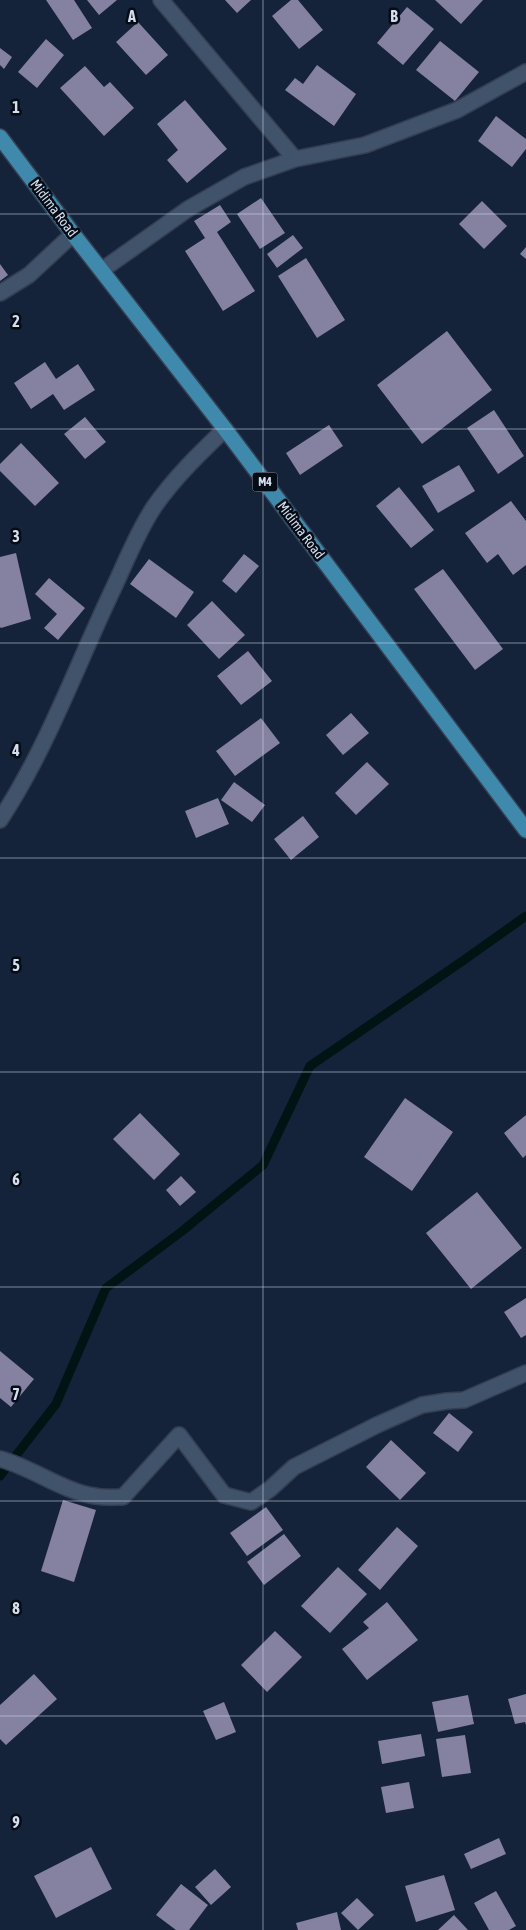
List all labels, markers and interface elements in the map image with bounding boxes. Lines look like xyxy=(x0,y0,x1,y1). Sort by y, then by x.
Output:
text: A xyxy=(127,7,136,25)
text: B xyxy=(390,7,398,25)
text: 1 xyxy=(12,98,20,116)
street label: Midima Road xyxy=(27,176,81,240)
text: 2 xyxy=(12,312,20,330)
road number: M4 xyxy=(252,472,278,492)
street label: Midima Road xyxy=(274,498,328,562)
text: 3 xyxy=(12,527,20,545)
text: 4 xyxy=(11,741,20,759)
text: 5 xyxy=(12,956,20,974)
text: 6 xyxy=(12,1170,20,1188)
text: 7 xyxy=(12,1385,20,1403)
text: 8 xyxy=(12,1599,20,1617)
text: 9 xyxy=(12,1813,20,1831)

